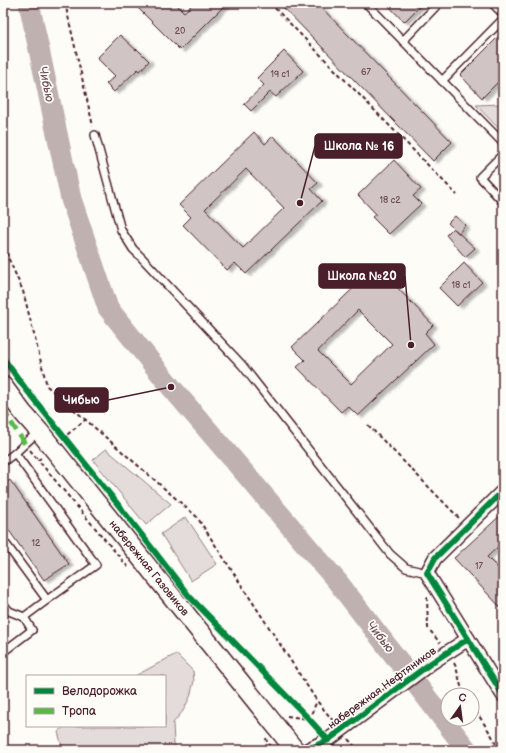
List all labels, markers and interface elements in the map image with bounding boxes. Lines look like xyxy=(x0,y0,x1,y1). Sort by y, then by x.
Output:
house number: 20 xyxy=(175,26,185,37)
water label: Чибью xyxy=(35,65,57,103)
house number: 67 xyxy=(361,67,372,78)
house number: 19 с1 xyxy=(270,69,290,80)
callout: Школа № 16 xyxy=(315,134,402,158)
text: Школа № 16 xyxy=(324,139,394,154)
house number: 18 с2 xyxy=(380,195,401,206)
callout: Школа №20 xyxy=(319,264,405,288)
text: Школа №20 xyxy=(327,269,397,284)
house number: 18 с1 xyxy=(451,280,471,291)
callout: Чибью xyxy=(55,388,108,412)
text: Чибью xyxy=(63,393,100,408)
street label: набережная Газовиков xyxy=(106,518,192,619)
house number: 12 xyxy=(32,538,41,549)
house number: 17 xyxy=(475,561,484,572)
water label: Чибью xyxy=(363,618,397,656)
street label: набережная Нефтяников xyxy=(325,644,439,732)
legend xyxy=(26,675,166,727)
text: Велодорожка xyxy=(62,684,137,699)
north arrow xyxy=(440,687,480,727)
text: С xyxy=(457,691,468,705)
text: Тропа xyxy=(62,704,96,719)

